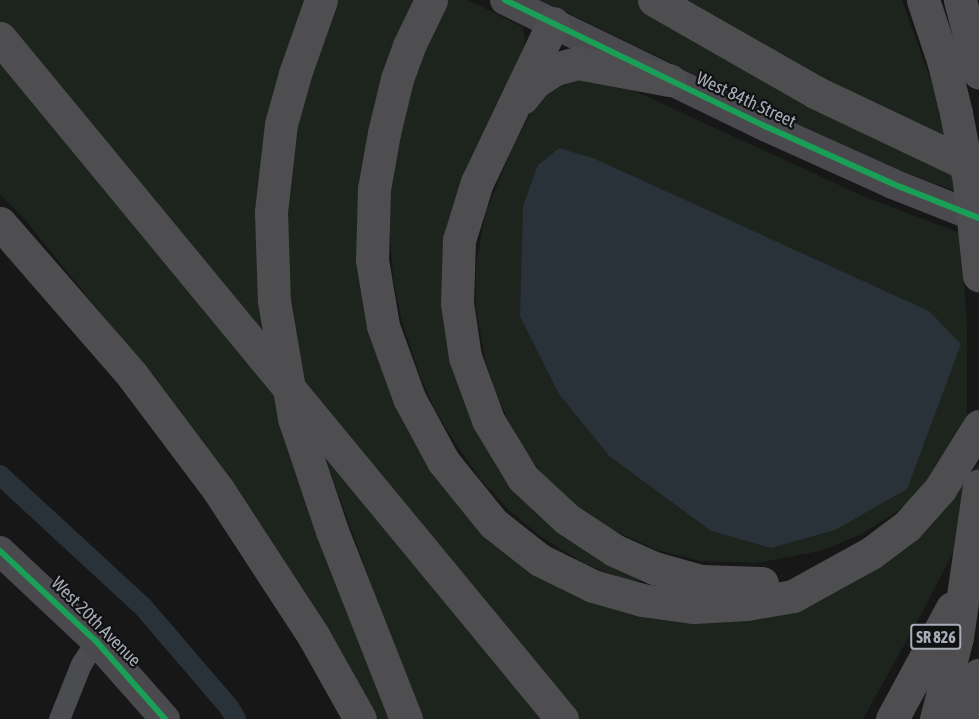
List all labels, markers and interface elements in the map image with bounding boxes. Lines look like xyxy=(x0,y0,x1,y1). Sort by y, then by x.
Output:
street label: West 84th Street xyxy=(693,68,799,132)
street label: West 20th Avenue xyxy=(47,573,145,671)
road number: SR 826 xyxy=(909,624,963,650)

